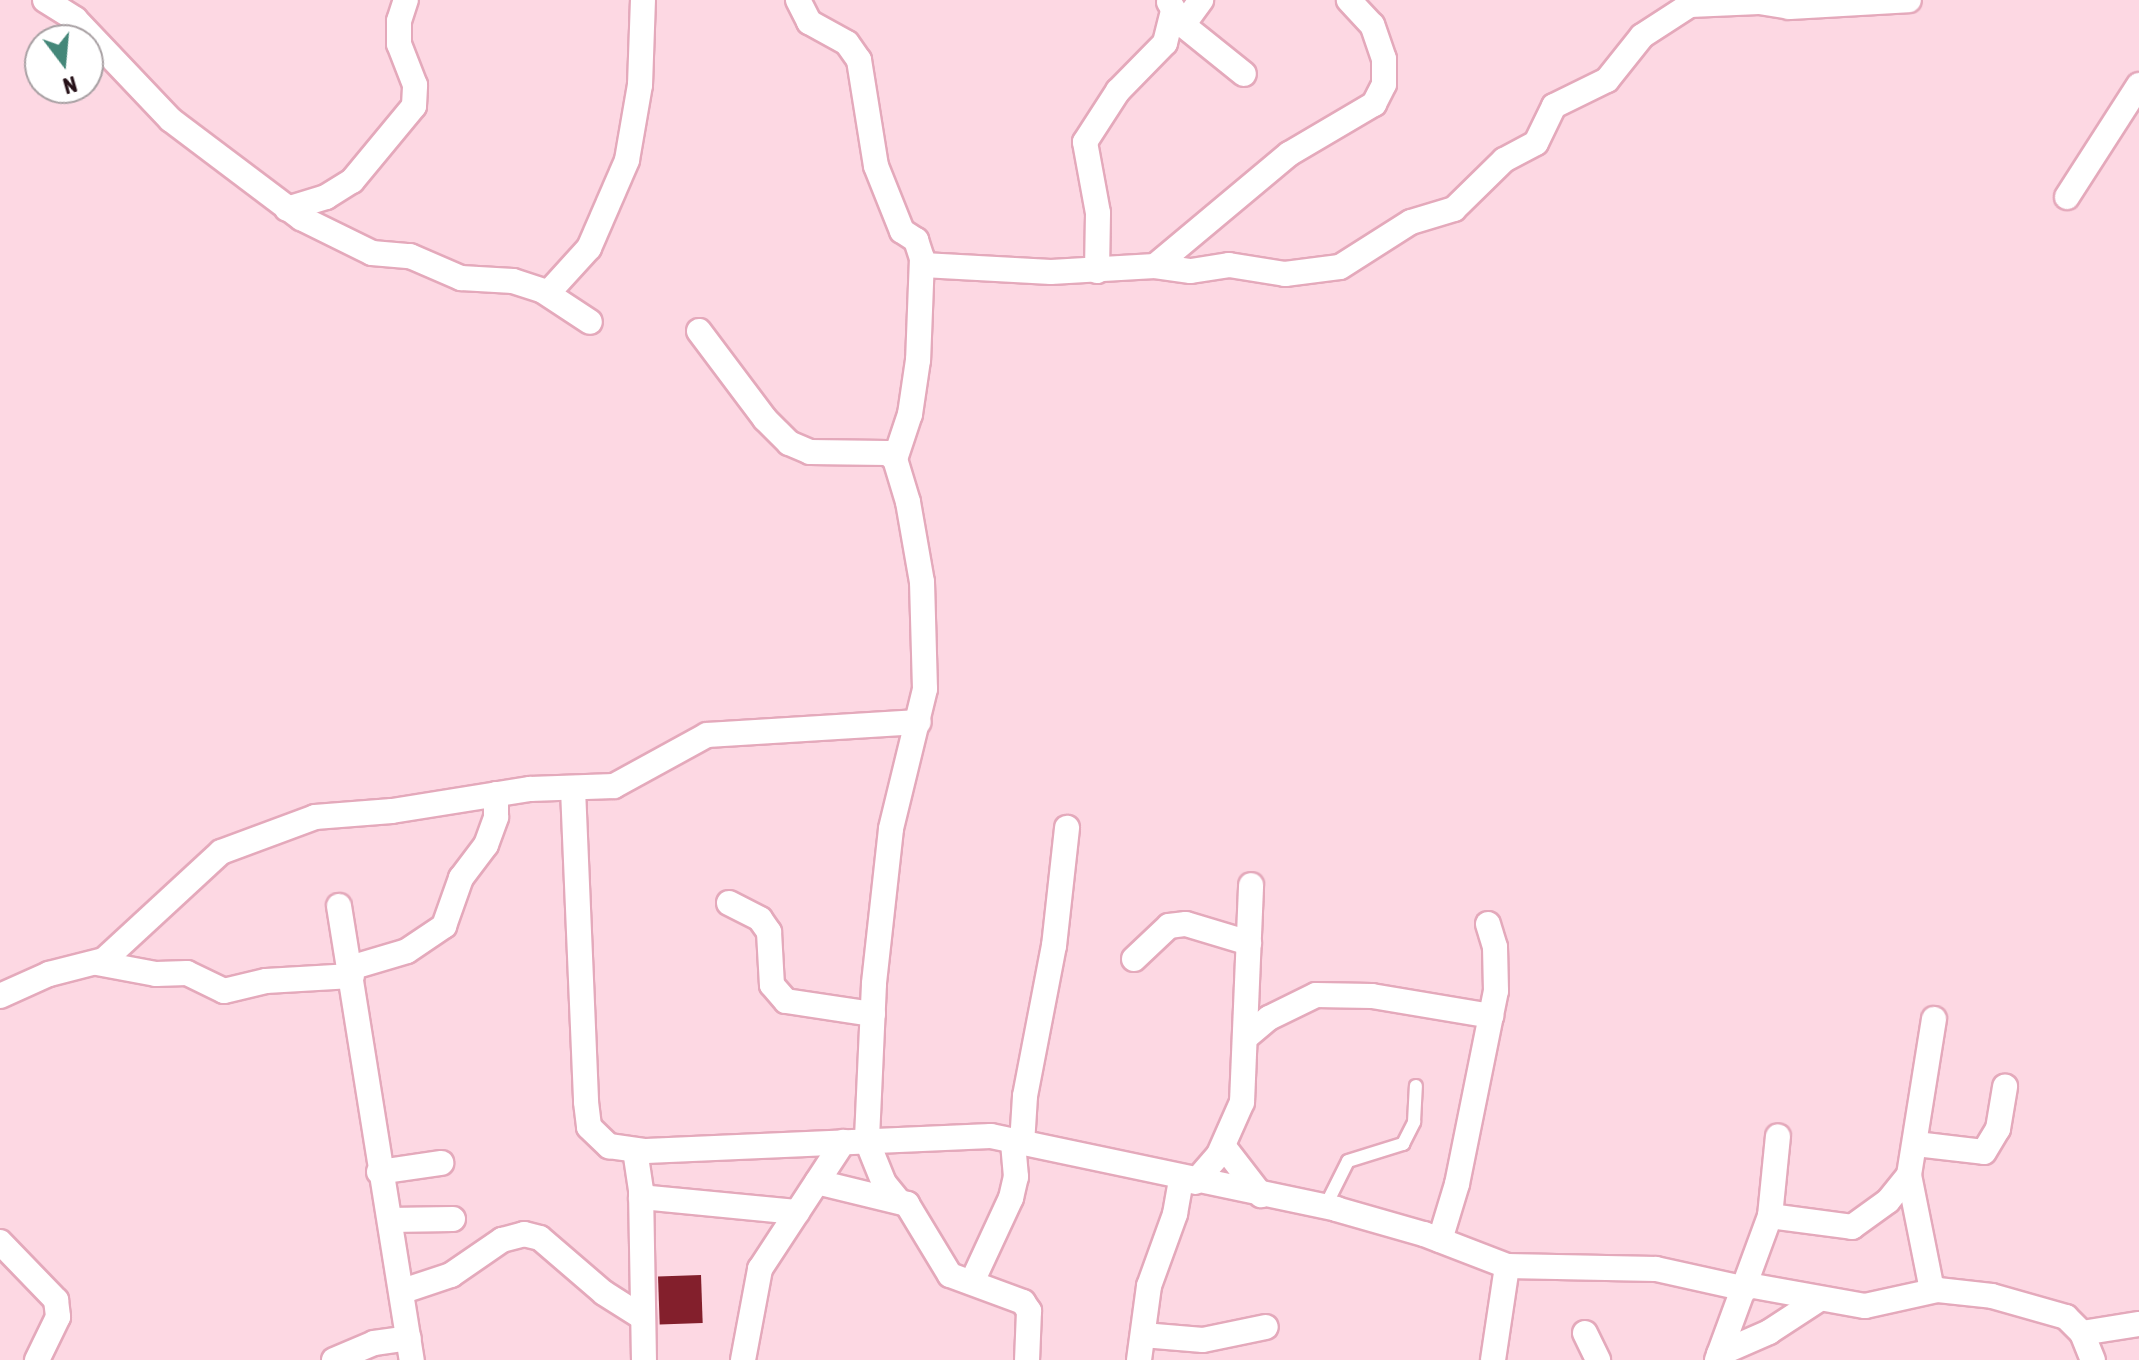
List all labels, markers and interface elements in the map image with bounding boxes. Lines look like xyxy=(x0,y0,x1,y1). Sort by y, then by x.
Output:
north arrow xyxy=(24,24,104,104)
text: N xyxy=(60,71,80,99)

